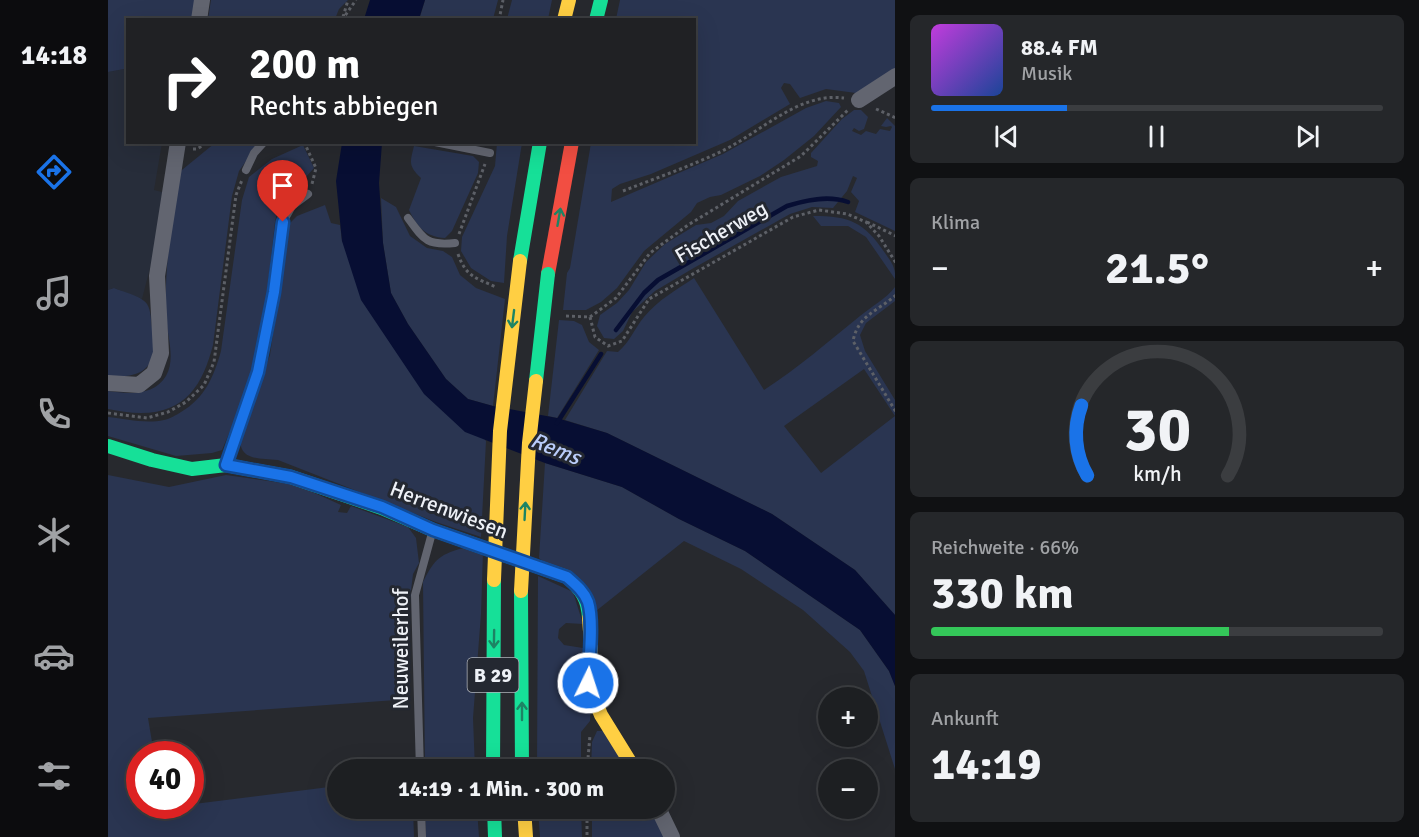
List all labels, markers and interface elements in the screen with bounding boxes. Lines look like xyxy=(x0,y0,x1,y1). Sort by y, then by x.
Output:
text: 88.4 FM xyxy=(1021,34,1098,61)
text: 14:18 xyxy=(21,39,87,72)
text: 200 m xyxy=(249,39,360,90)
icon: right xyxy=(150,42,228,120)
text: Musik xyxy=(1021,61,1072,86)
text: Rechts abbiegen xyxy=(249,90,439,123)
icon: previous xyxy=(990,120,1023,153)
icon: pause xyxy=(1140,120,1173,153)
icon: next xyxy=(1291,120,1324,153)
icon: directions xyxy=(33,151,75,193)
pin xyxy=(257,160,308,222)
icon: arrive xyxy=(266,169,299,202)
street label: Fischerweg xyxy=(670,195,772,269)
one-way arrow xyxy=(553,207,564,227)
text: Klima xyxy=(931,210,980,235)
text: 21.5° xyxy=(1105,241,1209,296)
text: − xyxy=(931,248,949,289)
text: + xyxy=(1365,248,1383,289)
icon: music xyxy=(33,272,75,314)
one-way arrow xyxy=(507,309,518,329)
text: 30 xyxy=(1123,391,1191,468)
icon: phone xyxy=(33,393,75,435)
water label: Rems xyxy=(527,426,587,471)
text: km/h xyxy=(1133,461,1181,487)
street label: Herrenwiesen xyxy=(386,476,512,544)
one-way arrow xyxy=(520,502,531,522)
icon: climate xyxy=(33,514,75,556)
text: Reichweite · 66% xyxy=(931,535,1079,560)
text: 330 km xyxy=(931,566,1074,621)
street label: Neuweilerhof xyxy=(388,588,414,709)
one-way arrow xyxy=(488,628,499,648)
icon: car xyxy=(33,635,75,677)
position arrow xyxy=(556,651,620,715)
road number: B 29 xyxy=(468,658,518,692)
map controls xyxy=(818,687,878,819)
button: + xyxy=(818,687,878,747)
one-way arrow xyxy=(516,702,528,722)
text: Ankunft xyxy=(931,706,999,731)
text: 14:19 xyxy=(931,737,1041,792)
speed limit sign: 40 xyxy=(126,741,204,819)
icon: filters xyxy=(33,755,75,797)
button: − xyxy=(818,759,878,819)
text: 14:19 · 1 Min. · 300 m xyxy=(398,775,604,802)

